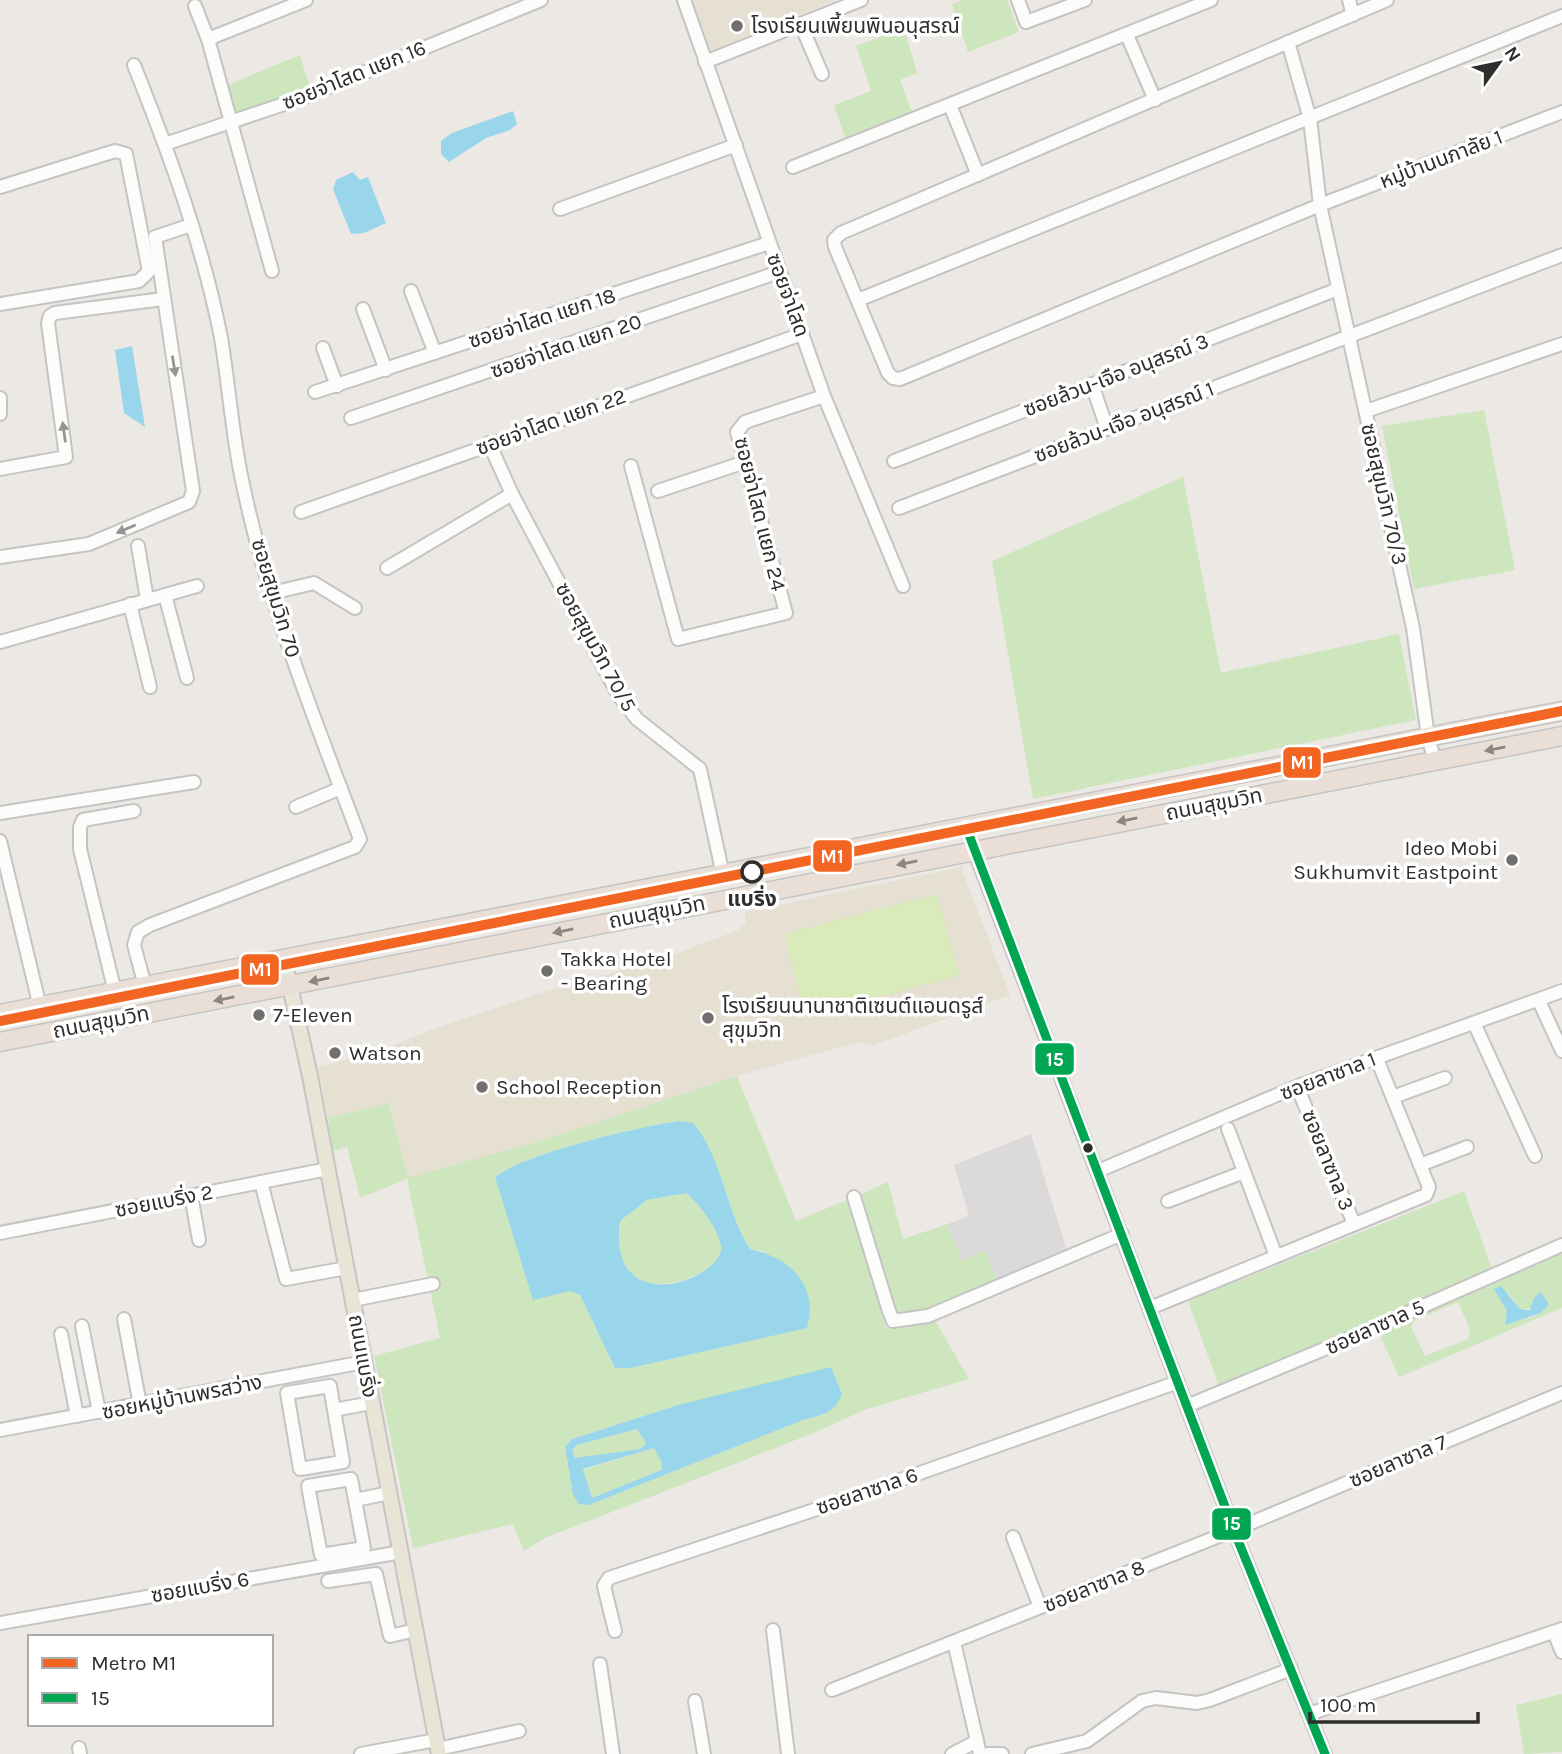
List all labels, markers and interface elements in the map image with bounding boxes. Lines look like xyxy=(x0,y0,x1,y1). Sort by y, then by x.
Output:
place label: โรงเรียนเพี้ยนพินอนุสรณ์ xyxy=(751,11,960,39)
marker: โรงเรียนเพี้ยนพินอนุสรณ์ xyxy=(729,18,745,34)
north arrow xyxy=(1464,28,1534,98)
street label: ซอยจ่าโสด แยก 16 xyxy=(279,35,429,115)
text: N xyxy=(1499,43,1525,66)
street label: หมู่บ้านนภาลัย 1 xyxy=(1376,125,1506,194)
street label: ซอยจ่าโสด xyxy=(762,250,814,340)
street label: ซอยจ่าโสด แยก 18 xyxy=(465,283,619,353)
street label: ซอยจ่าโสด แยก 20 xyxy=(487,309,645,383)
street label: ซอยล้วน-เจือ อนุสรณ์ 3 xyxy=(1020,329,1212,422)
one-way arrow xyxy=(168,356,179,378)
street label: ซอยล้วน-เจือ อนุสรณ์ 1 xyxy=(1031,377,1218,468)
street label: ซอยจ่าโสด แยก 22 xyxy=(473,384,629,460)
one-way arrow xyxy=(58,421,69,443)
street label: ซอยสุขุมวิท 70/3 xyxy=(1355,421,1412,567)
street label: ซอยจ่าโสด แยก 24 xyxy=(729,435,791,594)
one-way arrow xyxy=(116,523,136,535)
street label: ซอยสุขุมวิท 70 xyxy=(246,536,305,661)
street label: ซอยสุขุมวิท 70/5 xyxy=(550,578,641,716)
one-way arrow xyxy=(1484,744,1506,755)
line badge: M1 xyxy=(1282,746,1322,779)
text: M1 xyxy=(1290,752,1314,774)
street label: ถนนสุขุมวิท xyxy=(1164,783,1265,826)
one-way arrow xyxy=(1116,815,1138,826)
place label: Ideo Mobi Sukhumvit Eastpoint xyxy=(1293,836,1498,884)
line badge: M1 xyxy=(812,839,853,873)
text: M1 xyxy=(820,846,844,868)
marker: Ideo Mobi Sukhumvit Eastpoint xyxy=(1504,852,1520,868)
one-way arrow xyxy=(896,858,918,869)
marker: แบริ่ง xyxy=(741,861,763,883)
place label: แบริ่ง xyxy=(727,885,777,911)
street label: ถนนสุขุมวิท xyxy=(607,891,708,934)
one-way arrow xyxy=(552,926,574,937)
place label: Takka Hotel - Bearing xyxy=(561,947,672,995)
line badge: M1 xyxy=(240,953,280,986)
text: M1 xyxy=(248,959,272,981)
marker: Takka Hotel - Bearing xyxy=(539,963,555,979)
one-way arrow xyxy=(308,975,330,986)
one-way arrow xyxy=(213,993,235,1004)
place label: โรงเรียนนานาชาติเซนต์แอนดรูส์ สุขุมวิท xyxy=(722,994,983,1043)
street label: ถนนสุขุมวิท xyxy=(51,1001,152,1044)
place label: 7-Eleven xyxy=(273,1003,353,1027)
marker: 7-Eleven xyxy=(251,1007,267,1023)
marker: โรงเรียนนานาชาติเซนต์แอนดรูส์ สุขุมวิท xyxy=(700,1010,716,1026)
place label: Watson xyxy=(349,1041,422,1065)
line badge: 15 xyxy=(1034,1042,1075,1076)
marker: Watson xyxy=(327,1045,343,1061)
street label: ซอยลาซาล 1 xyxy=(1277,1047,1379,1105)
text: 15 xyxy=(1046,1049,1064,1071)
place label: School Reception xyxy=(496,1075,662,1099)
marker: School Reception xyxy=(474,1079,490,1095)
street label: ซอยลาซาล 3 xyxy=(1297,1106,1359,1214)
unlabelled marker xyxy=(1081,1141,1095,1155)
street label: ซอยแบริ่ง 2 xyxy=(113,1178,215,1222)
street label: ซอยลาซาล 5 xyxy=(1322,1295,1428,1359)
street label: ถนนแบริ่ง xyxy=(344,1312,384,1400)
street label: ซอยหมู่บ้านพรสว่าง xyxy=(100,1370,264,1425)
street label: ซอยลาซาล 7 xyxy=(1346,1430,1451,1492)
street label: ซอยลาซาล 6 xyxy=(813,1462,921,1520)
line badge: 15 xyxy=(1211,1507,1252,1541)
text: 15 xyxy=(1223,1513,1241,1535)
street label: ซอยลาซาล 8 xyxy=(1040,1555,1148,1617)
street label: ซอยแบริ่ง 6 xyxy=(149,1565,251,1607)
legend xyxy=(28,1635,273,1726)
text: Metro M1 xyxy=(91,1651,176,1675)
scale bar xyxy=(1310,1680,1478,1724)
text: 15 xyxy=(91,1686,110,1710)
text: 100 m xyxy=(1320,1693,1377,1717)

